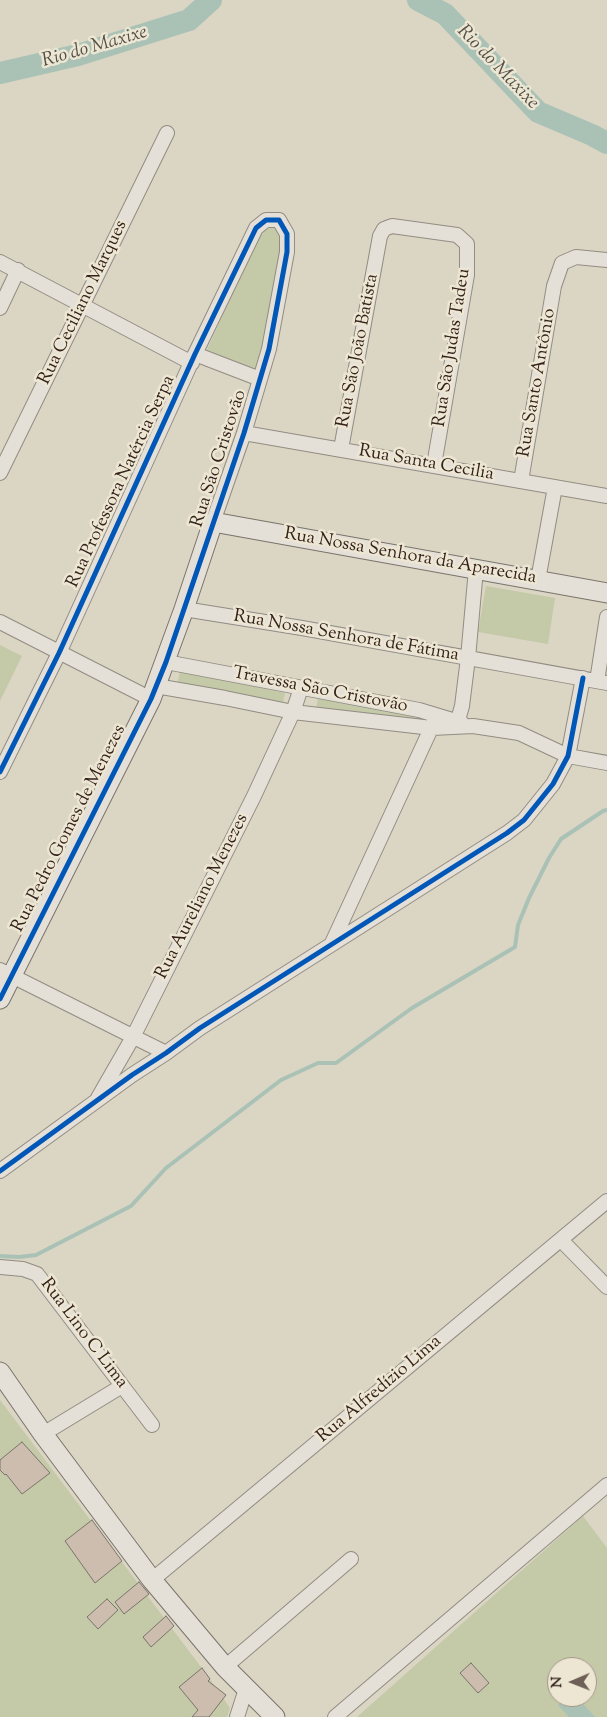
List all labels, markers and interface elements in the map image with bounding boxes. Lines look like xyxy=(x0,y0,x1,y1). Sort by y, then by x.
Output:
water label: Rio do Maxixe xyxy=(451,21,543,115)
water label: Rio do Maxixe xyxy=(40,22,150,74)
street label: Rua Ceciliano Marques xyxy=(35,217,133,389)
street label: Rua São Judas Tadeu xyxy=(430,267,476,429)
street label: Rua São João Batista xyxy=(333,272,385,430)
street label: Rua Santo Antônio xyxy=(514,307,562,459)
street label: Rua Professora Natércia Serpa xyxy=(63,372,181,592)
street label: Rua São Cristovão xyxy=(188,388,252,530)
street label: Rua Santa Cecilia xyxy=(357,441,495,487)
street label: Rua Nossa Senhora da Aparecida xyxy=(282,524,538,590)
street label: Rua Nossa Senhora de Fátima xyxy=(232,607,460,667)
street label: Travessa São Cristovão xyxy=(231,663,409,719)
street label: Rua Pedro Gomes de Menezes xyxy=(8,722,132,936)
street label: Rua Aureliano Menezes xyxy=(152,811,254,983)
street label: Rua Lino C Lima xyxy=(34,1275,132,1393)
street label: Rua Alfredízio Lima xyxy=(313,1332,447,1448)
north arrow xyxy=(547,1657,597,1707)
text: N xyxy=(548,1676,568,1688)

